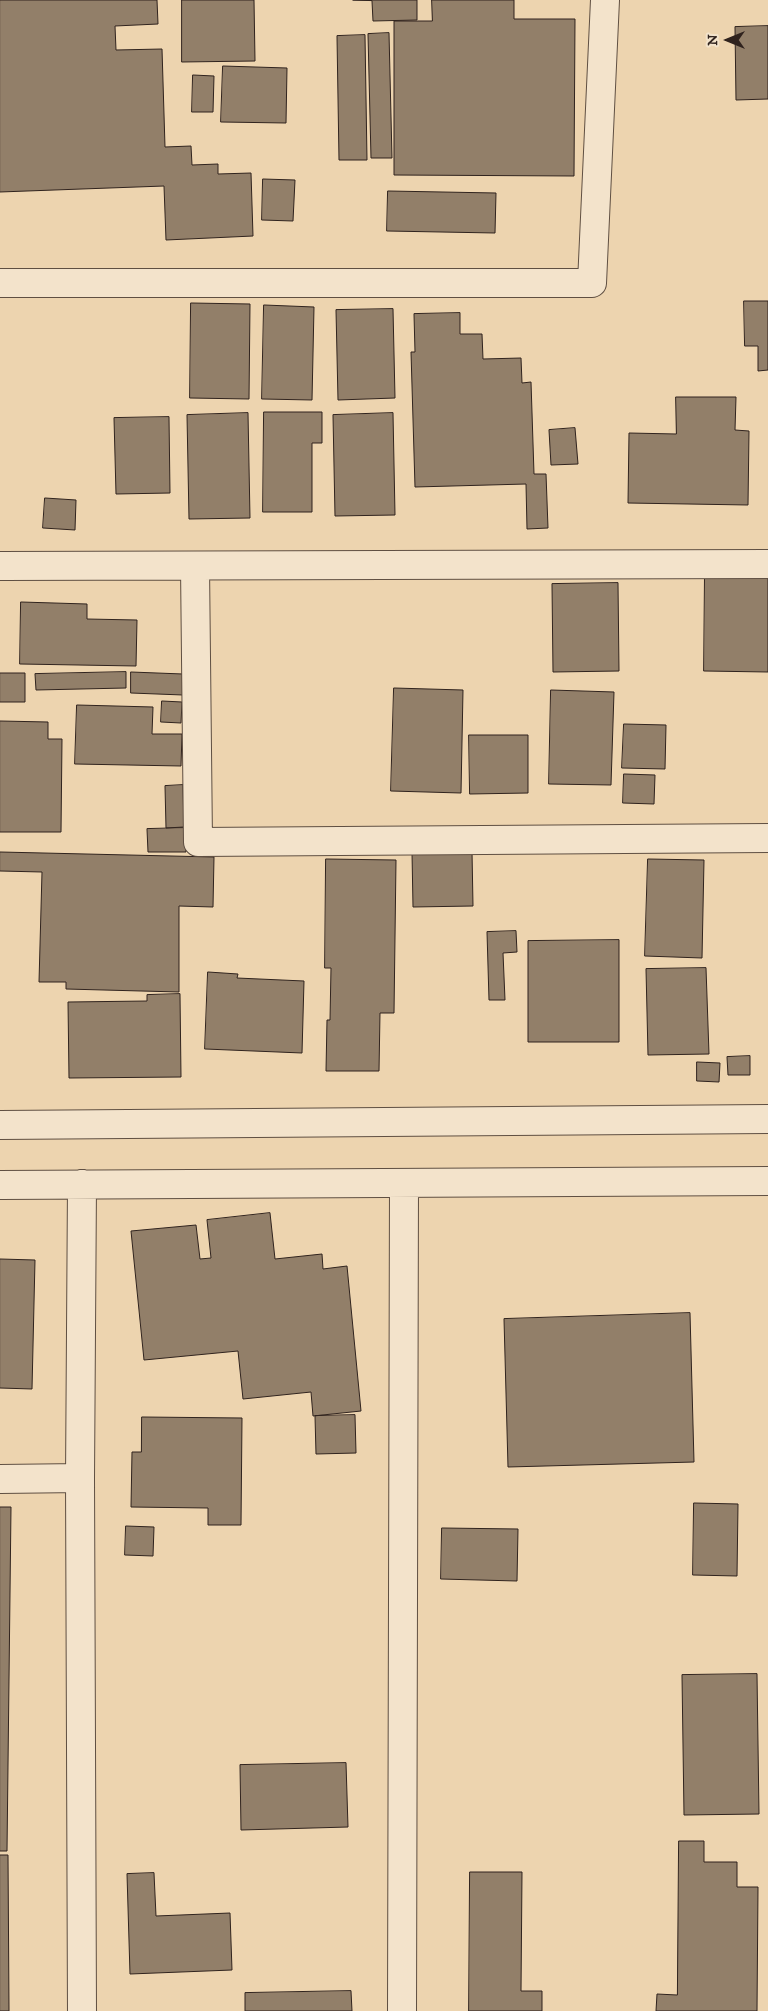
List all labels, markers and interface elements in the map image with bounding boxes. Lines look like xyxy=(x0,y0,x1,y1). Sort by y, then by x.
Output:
north arrow xyxy=(703,15,753,65)
text: N xyxy=(704,34,722,46)

